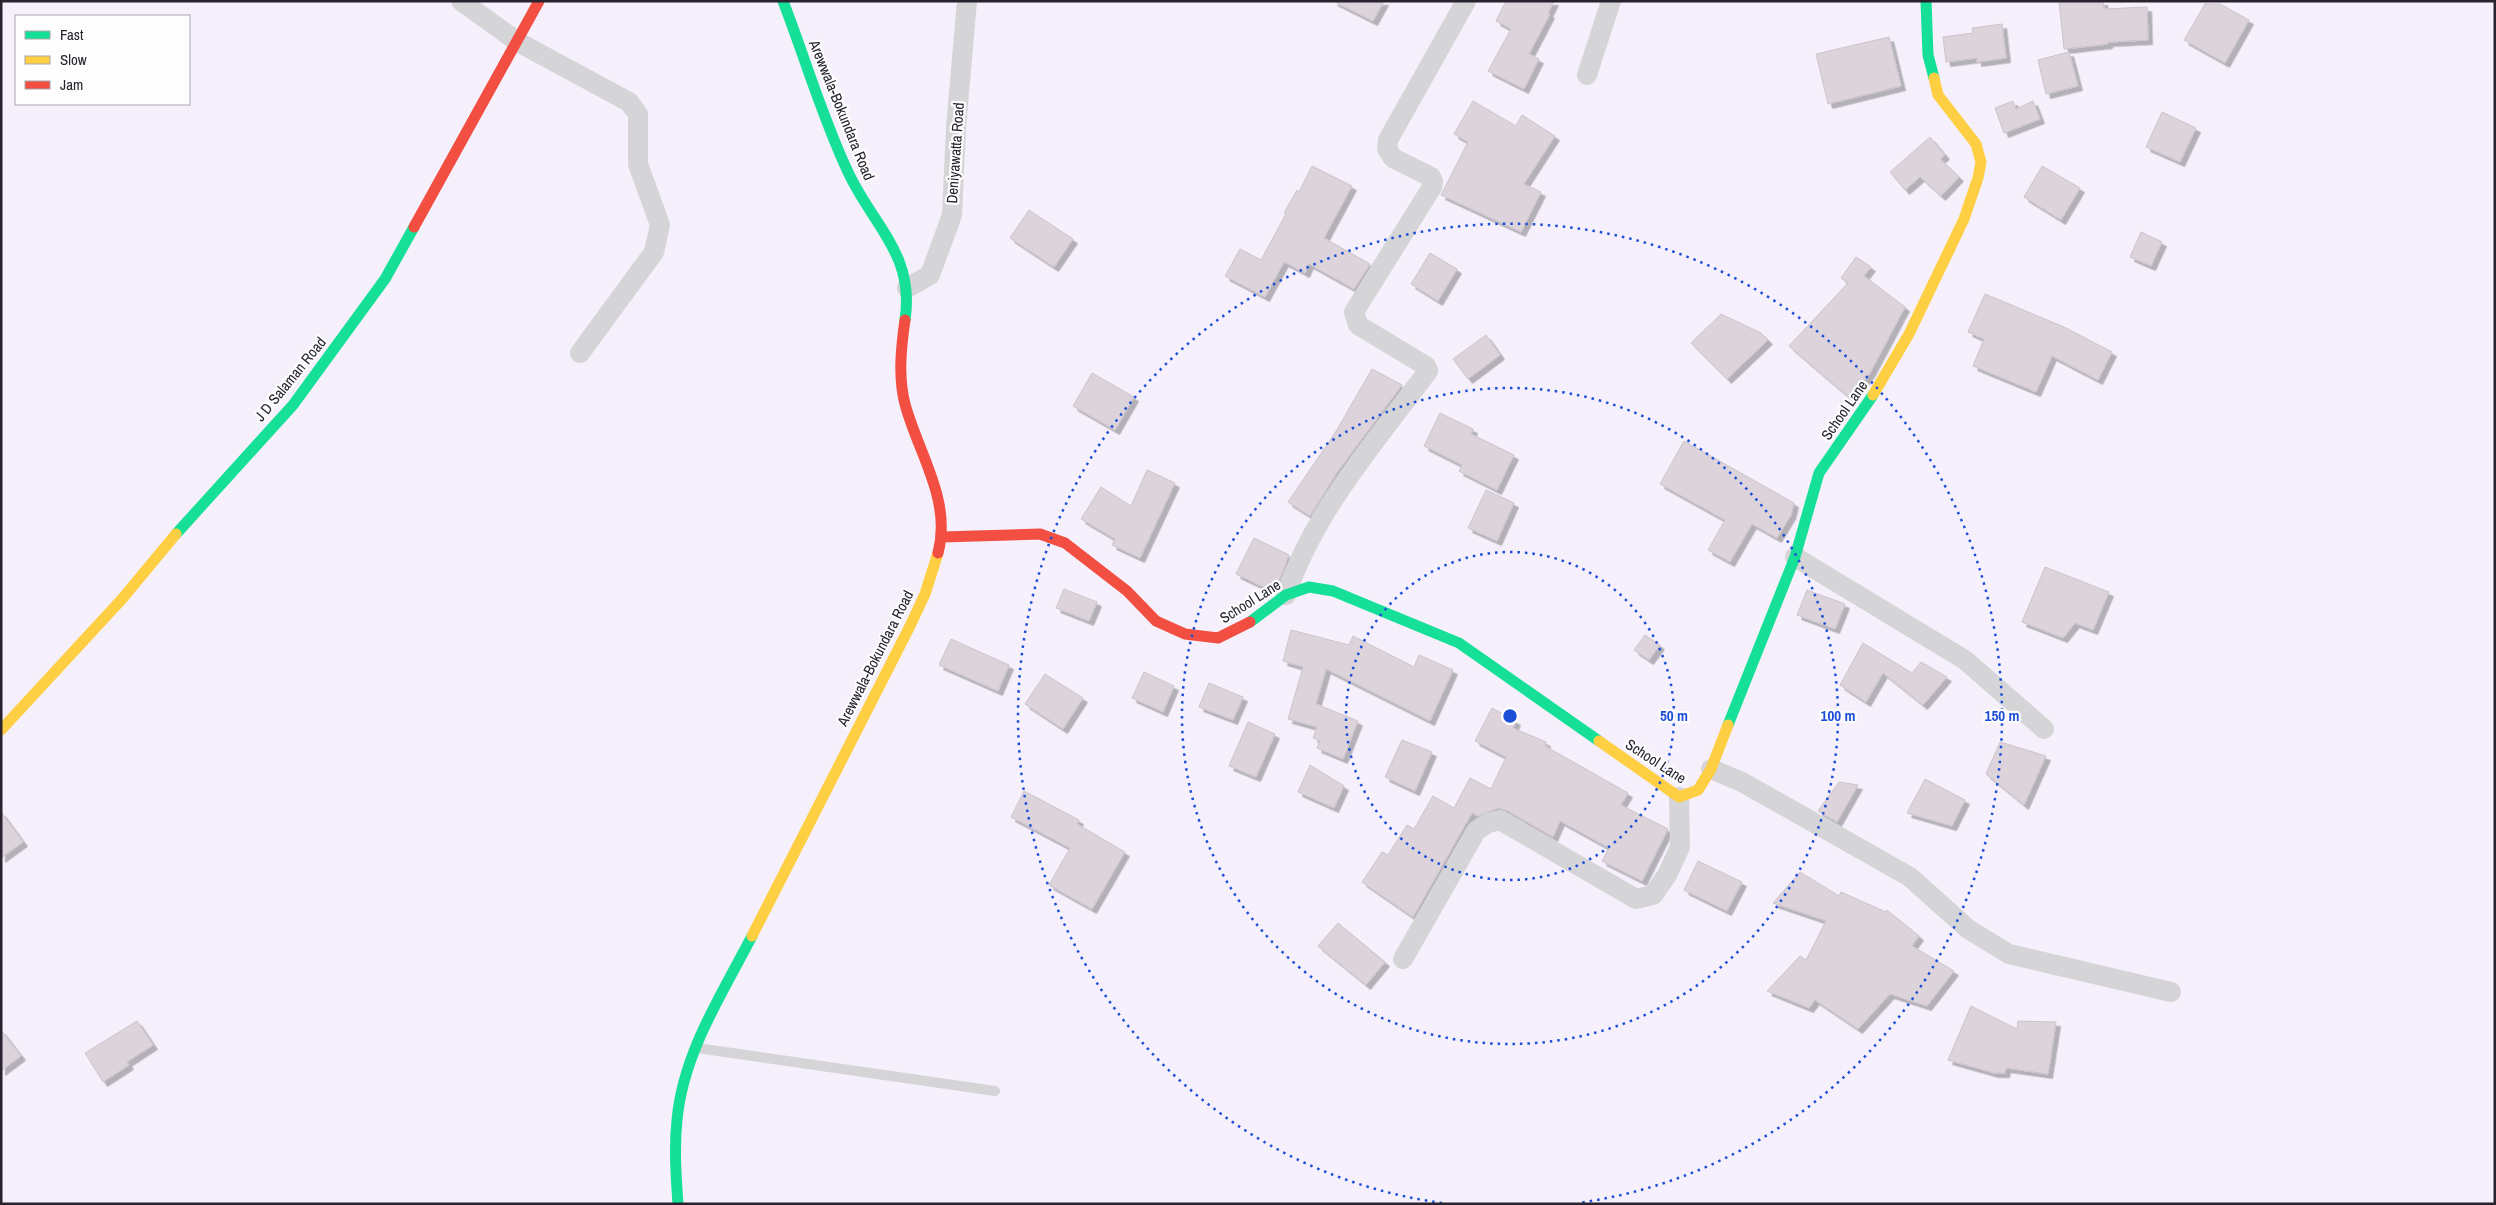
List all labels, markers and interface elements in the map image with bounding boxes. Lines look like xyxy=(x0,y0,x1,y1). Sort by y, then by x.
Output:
legend xyxy=(15,15,190,105)
text: Fast xyxy=(60,24,84,45)
street label: Arewwala-Bokundara Road xyxy=(804,36,880,183)
text: Slow xyxy=(60,49,87,70)
text: Jam xyxy=(60,74,83,95)
street label: Deniyawatta Road xyxy=(941,102,969,204)
street label: J D Salaman Road xyxy=(249,332,331,426)
street label: School Lane xyxy=(1816,376,1872,444)
street label: School Lane xyxy=(1215,574,1285,628)
street label: Arewwala-Bokundara Road xyxy=(831,587,918,730)
text: 50 m xyxy=(1660,705,1688,726)
text: 100 m xyxy=(1821,705,1855,726)
text: 150 m xyxy=(1985,705,2019,726)
centre of rings xyxy=(1501,707,1519,725)
street label: School Lane xyxy=(1622,734,1691,789)

